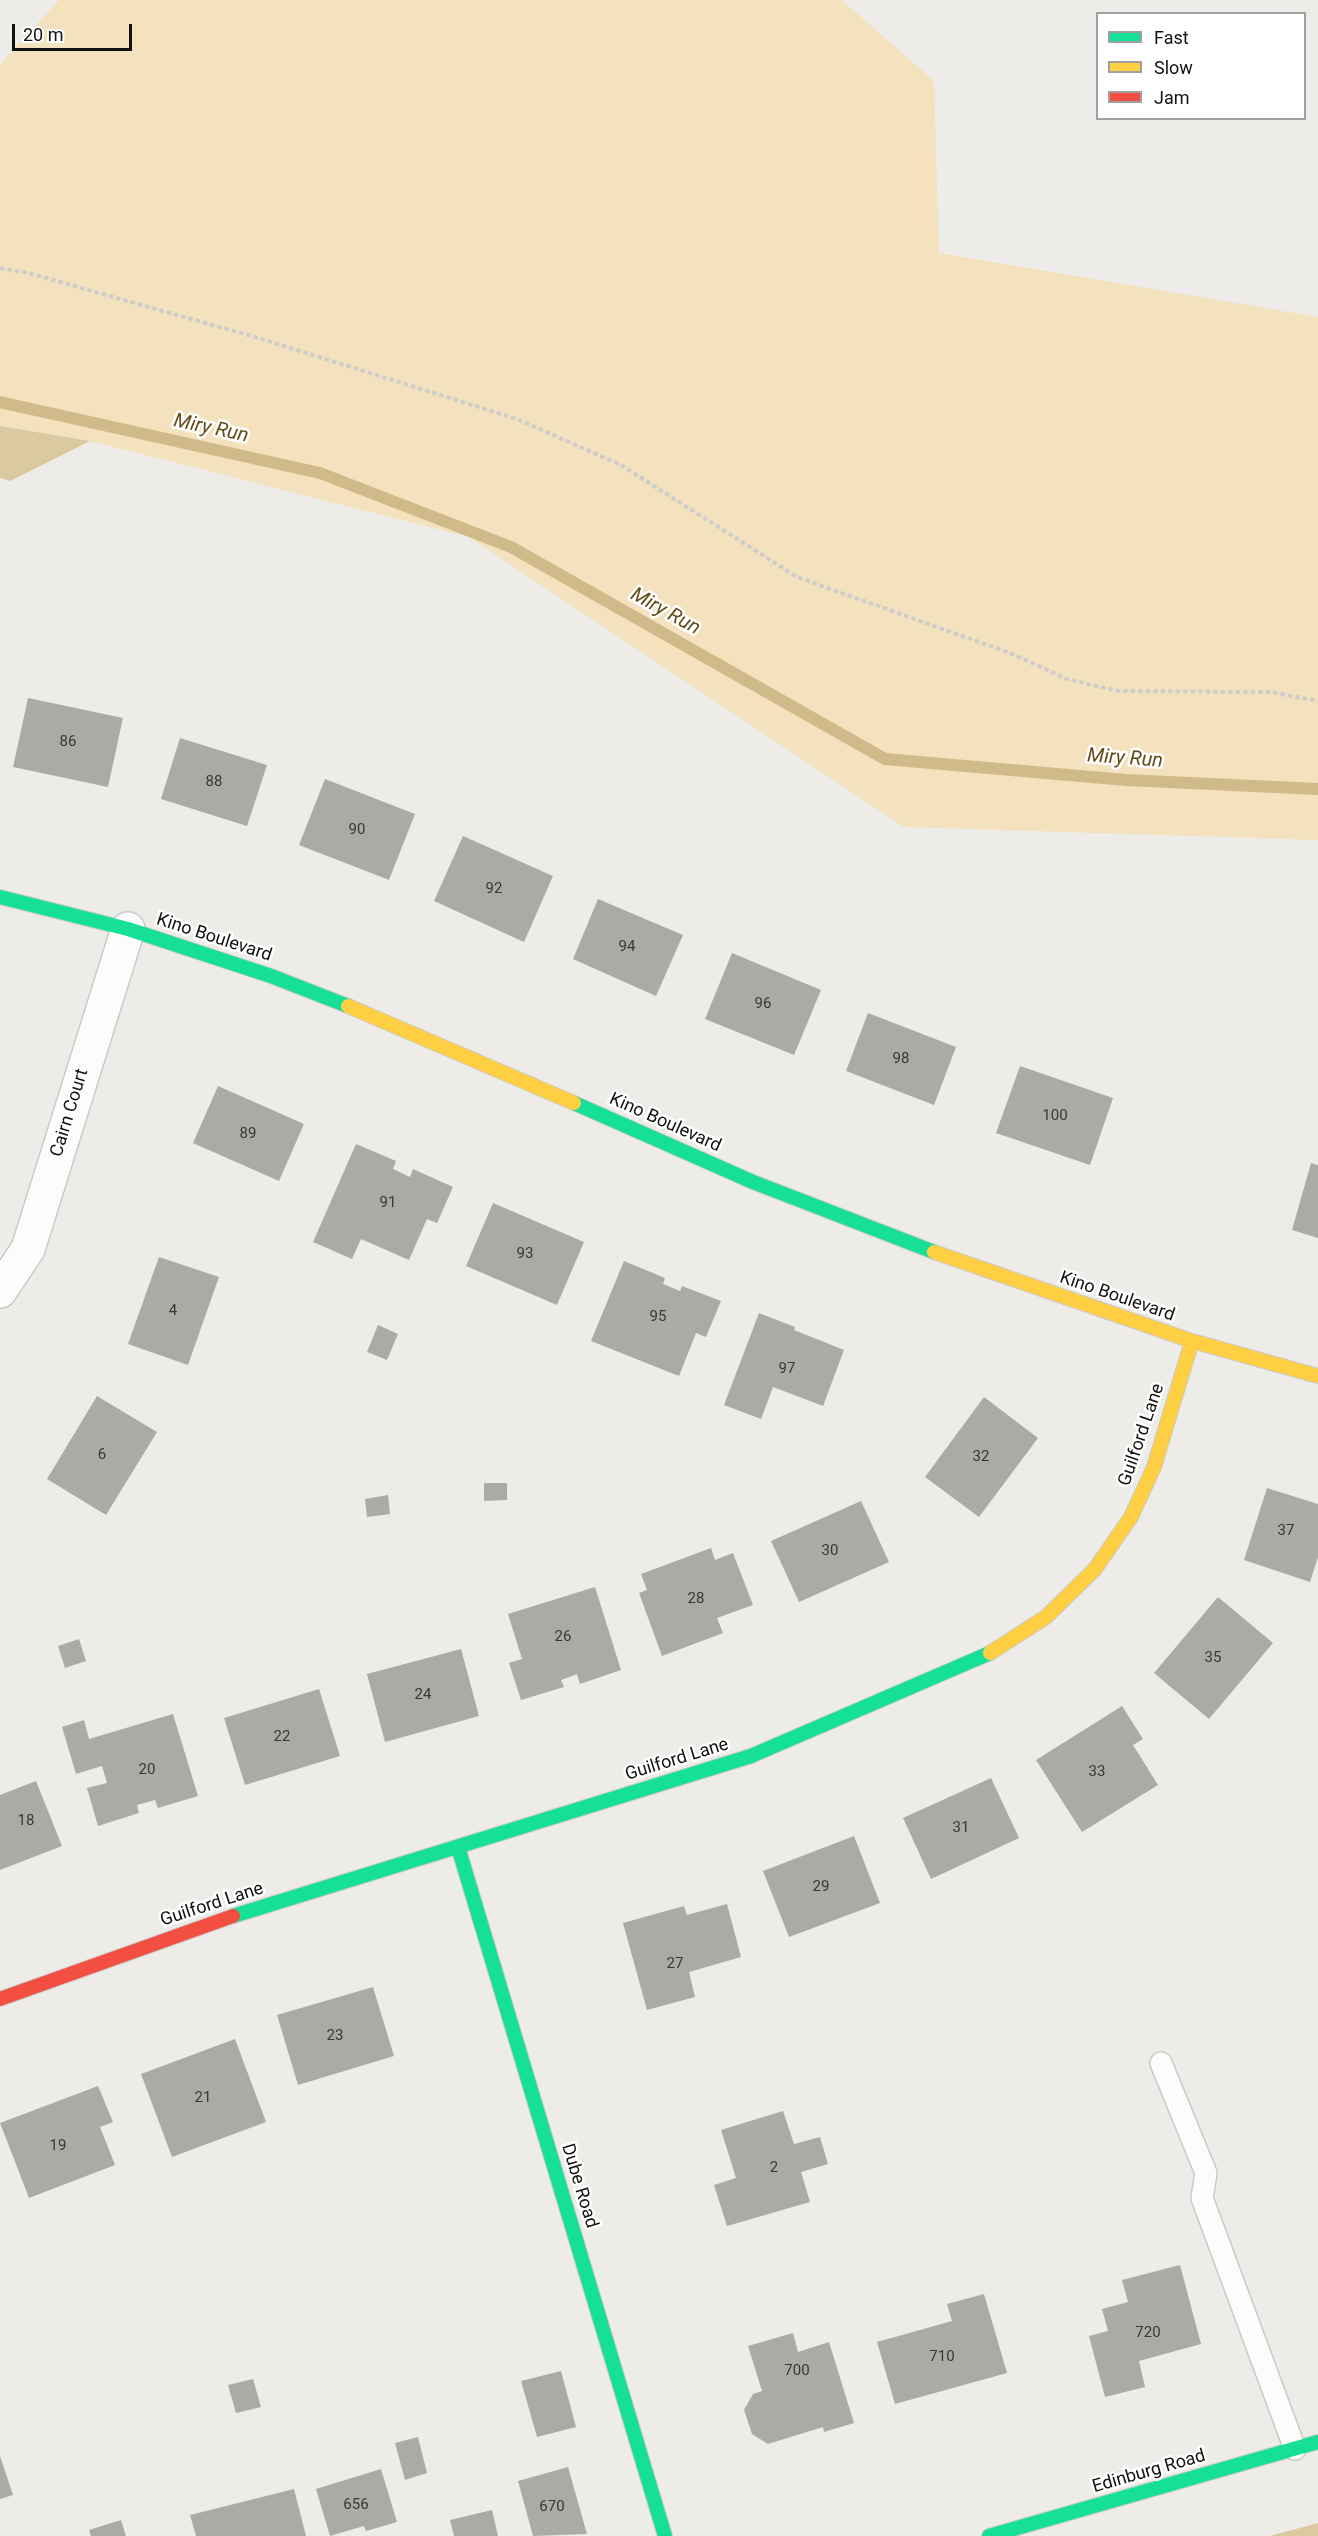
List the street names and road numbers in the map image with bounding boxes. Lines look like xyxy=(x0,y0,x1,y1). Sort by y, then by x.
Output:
street label: Kino Boulevard xyxy=(154,909,274,967)
street label: Cairn Court xyxy=(46,1066,94,1160)
street label: Kino Boulevard xyxy=(606,1089,724,1157)
street label: Kino Boulevard xyxy=(1057,1267,1177,1327)
street label: Guilford Lane xyxy=(1114,1381,1170,1489)
street label: Guilford Lane xyxy=(623,1734,731,1786)
street label: Guilford Lane xyxy=(158,1878,266,1932)
street label: Dube Road xyxy=(556,2141,602,2231)
street label: Edinburg Road xyxy=(1090,2446,1208,2498)

